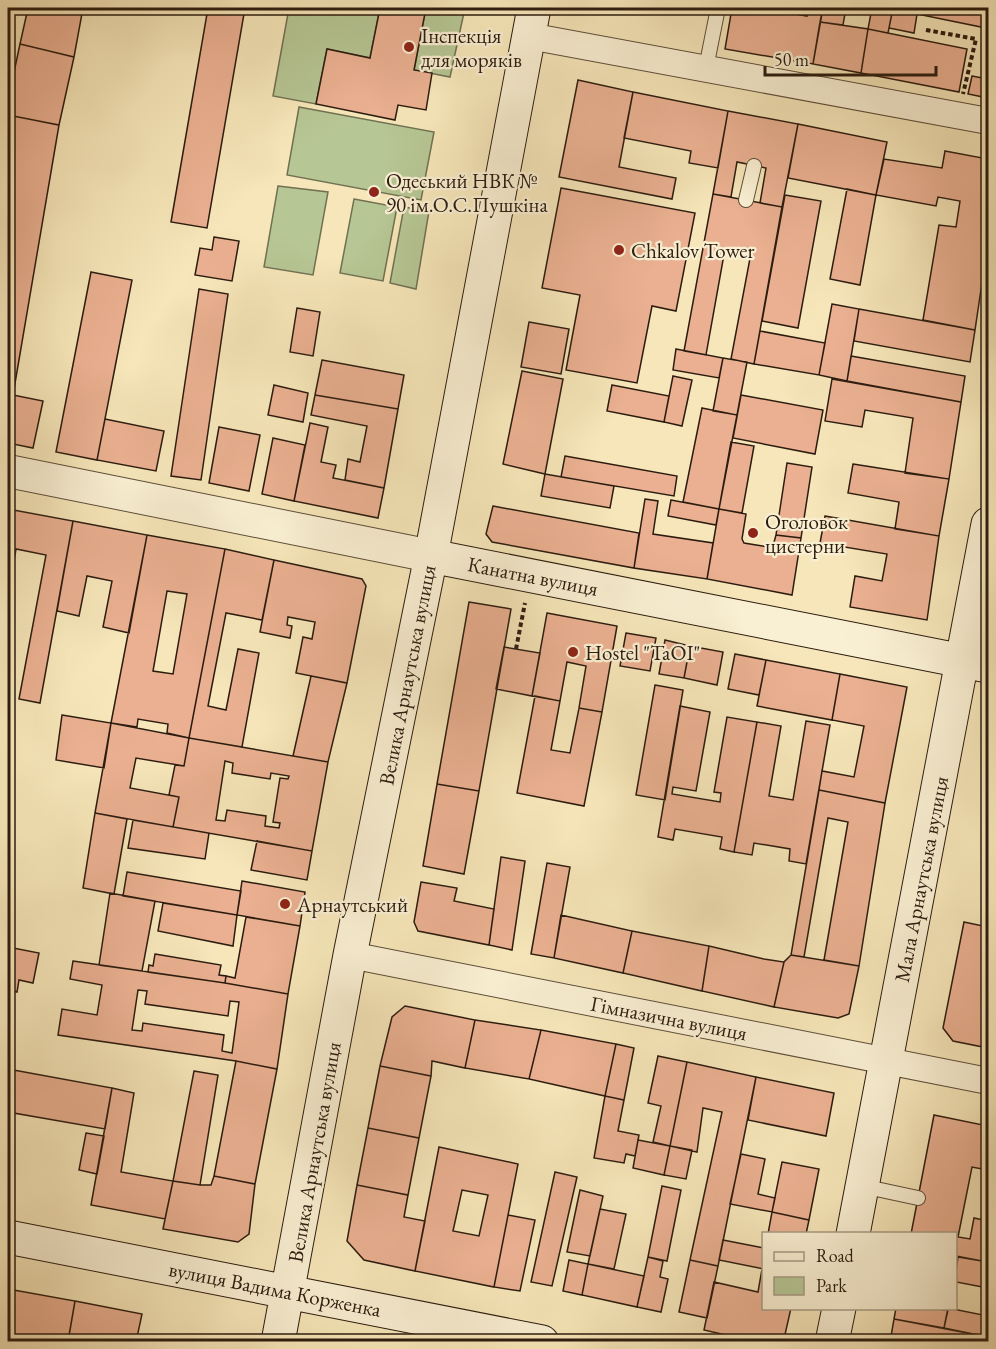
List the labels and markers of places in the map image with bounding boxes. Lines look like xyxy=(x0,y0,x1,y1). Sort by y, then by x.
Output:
place label: Інспекція для моряків xyxy=(421,22,522,73)
marker: Інспекція для моряків xyxy=(402,40,416,54)
place label: Одеський НВК № 90 ім.О.С.Пушкіна xyxy=(386,167,548,218)
marker: Одеський НВК № 90 ім.О.С.Пушкіна xyxy=(367,185,381,199)
place label: Chkalov Tower xyxy=(631,237,754,264)
marker: Chkalov Tower xyxy=(612,243,626,257)
place label: Оголовок цистерни xyxy=(765,508,848,559)
marker: Оголовок цистерни xyxy=(746,526,760,540)
place label: Hostel "TaOI" xyxy=(585,639,700,666)
marker: Hostel "TaOI" xyxy=(566,645,580,659)
place label: Арнаутський xyxy=(296,891,408,918)
marker: Арнаутський xyxy=(278,897,292,911)

